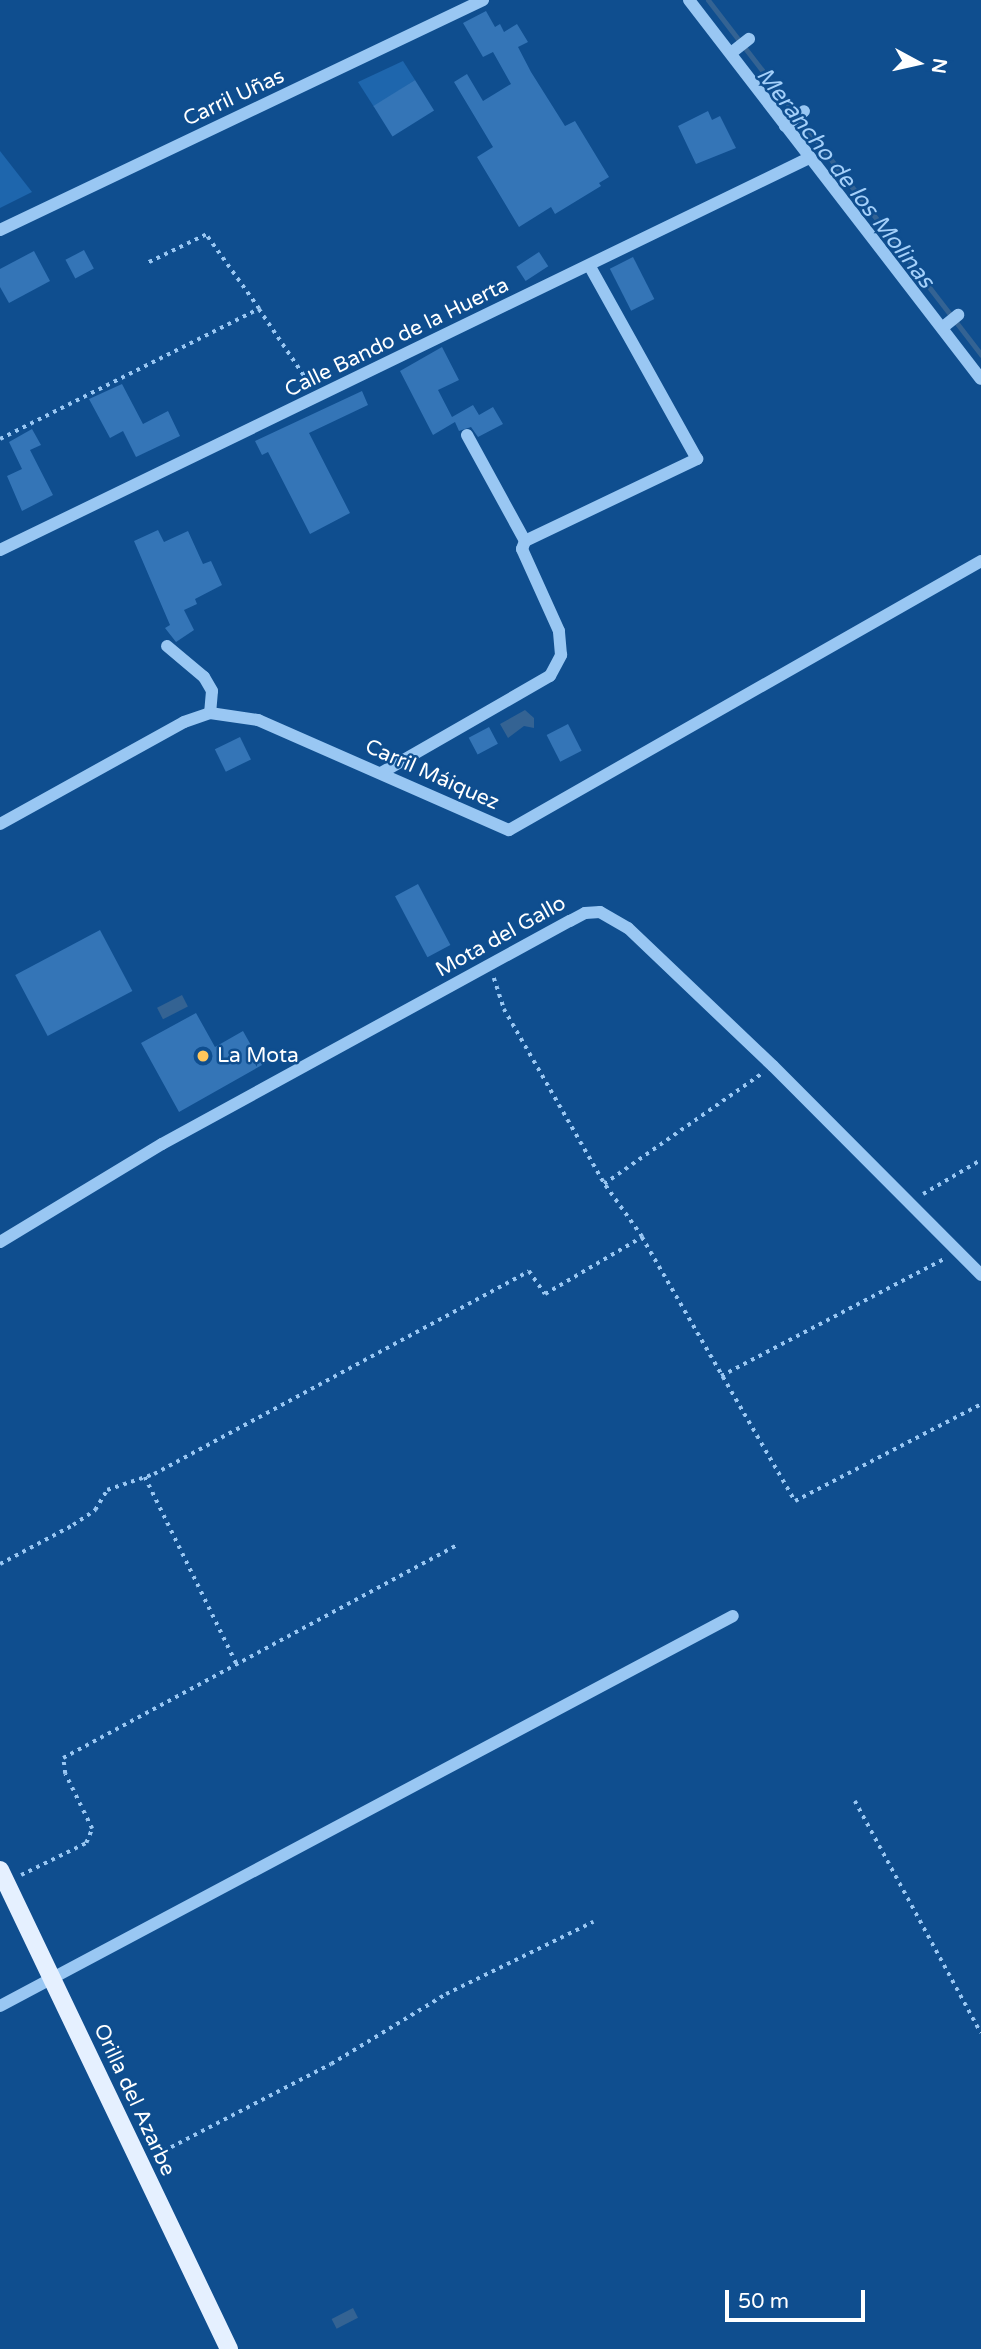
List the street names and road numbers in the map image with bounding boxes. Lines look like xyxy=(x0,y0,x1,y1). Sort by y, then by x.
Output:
street label: Carril Uñas xyxy=(179,64,289,132)
street label: Calle Bando de la Huerta xyxy=(281,273,513,403)
street label: Carril Máiquez xyxy=(361,734,503,816)
street label: Mota del Gallo xyxy=(432,891,570,983)
street label: Orilla del Azarbe xyxy=(88,2020,180,2180)

